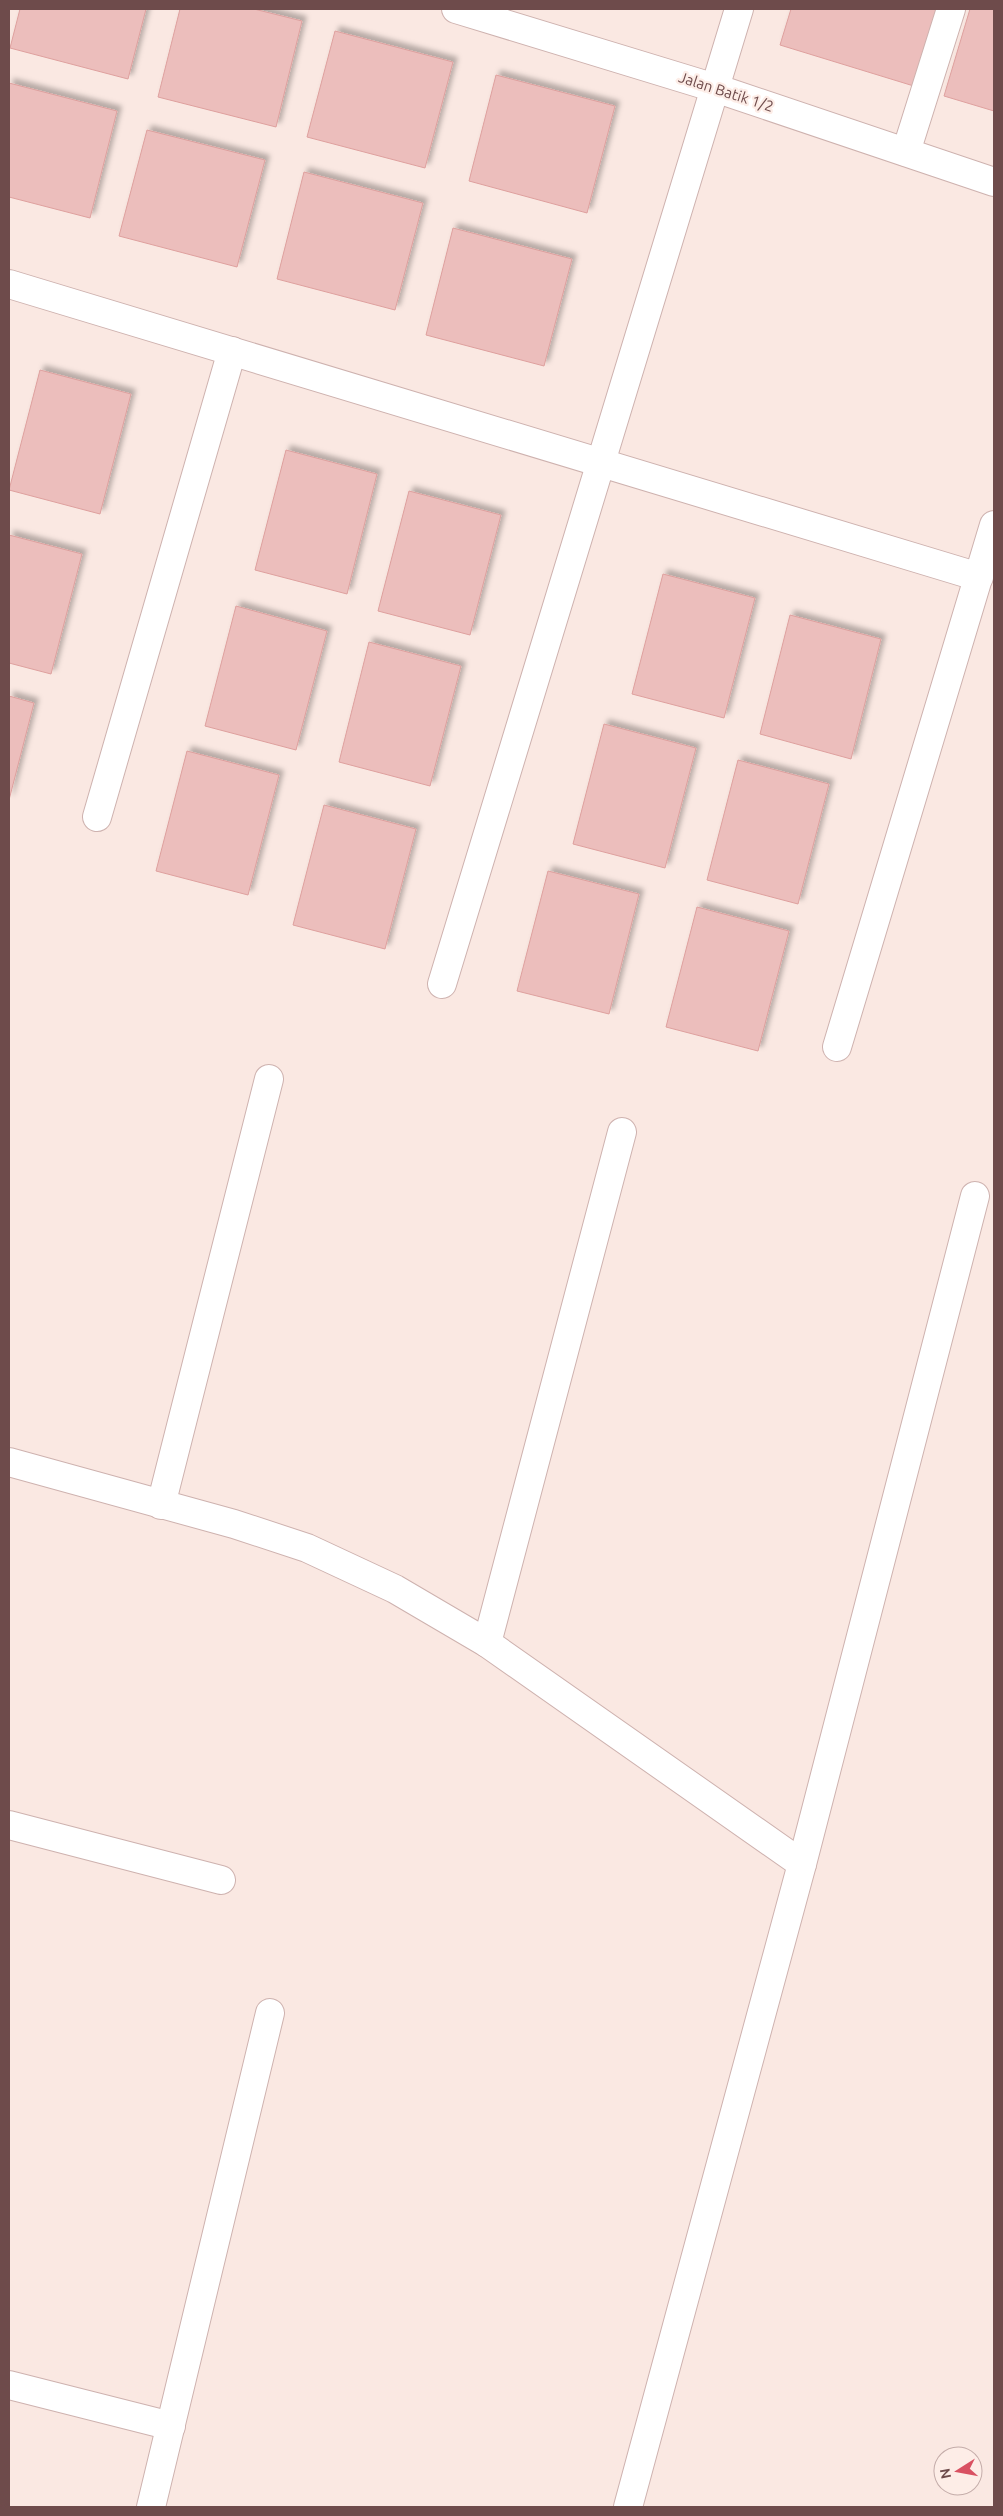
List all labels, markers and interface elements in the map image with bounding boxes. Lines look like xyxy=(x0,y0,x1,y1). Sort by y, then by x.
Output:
street label: Jalan Batik 1/2 xyxy=(676,68,776,115)
north arrow xyxy=(933,2446,983,2496)
text: N xyxy=(936,2467,954,2480)

